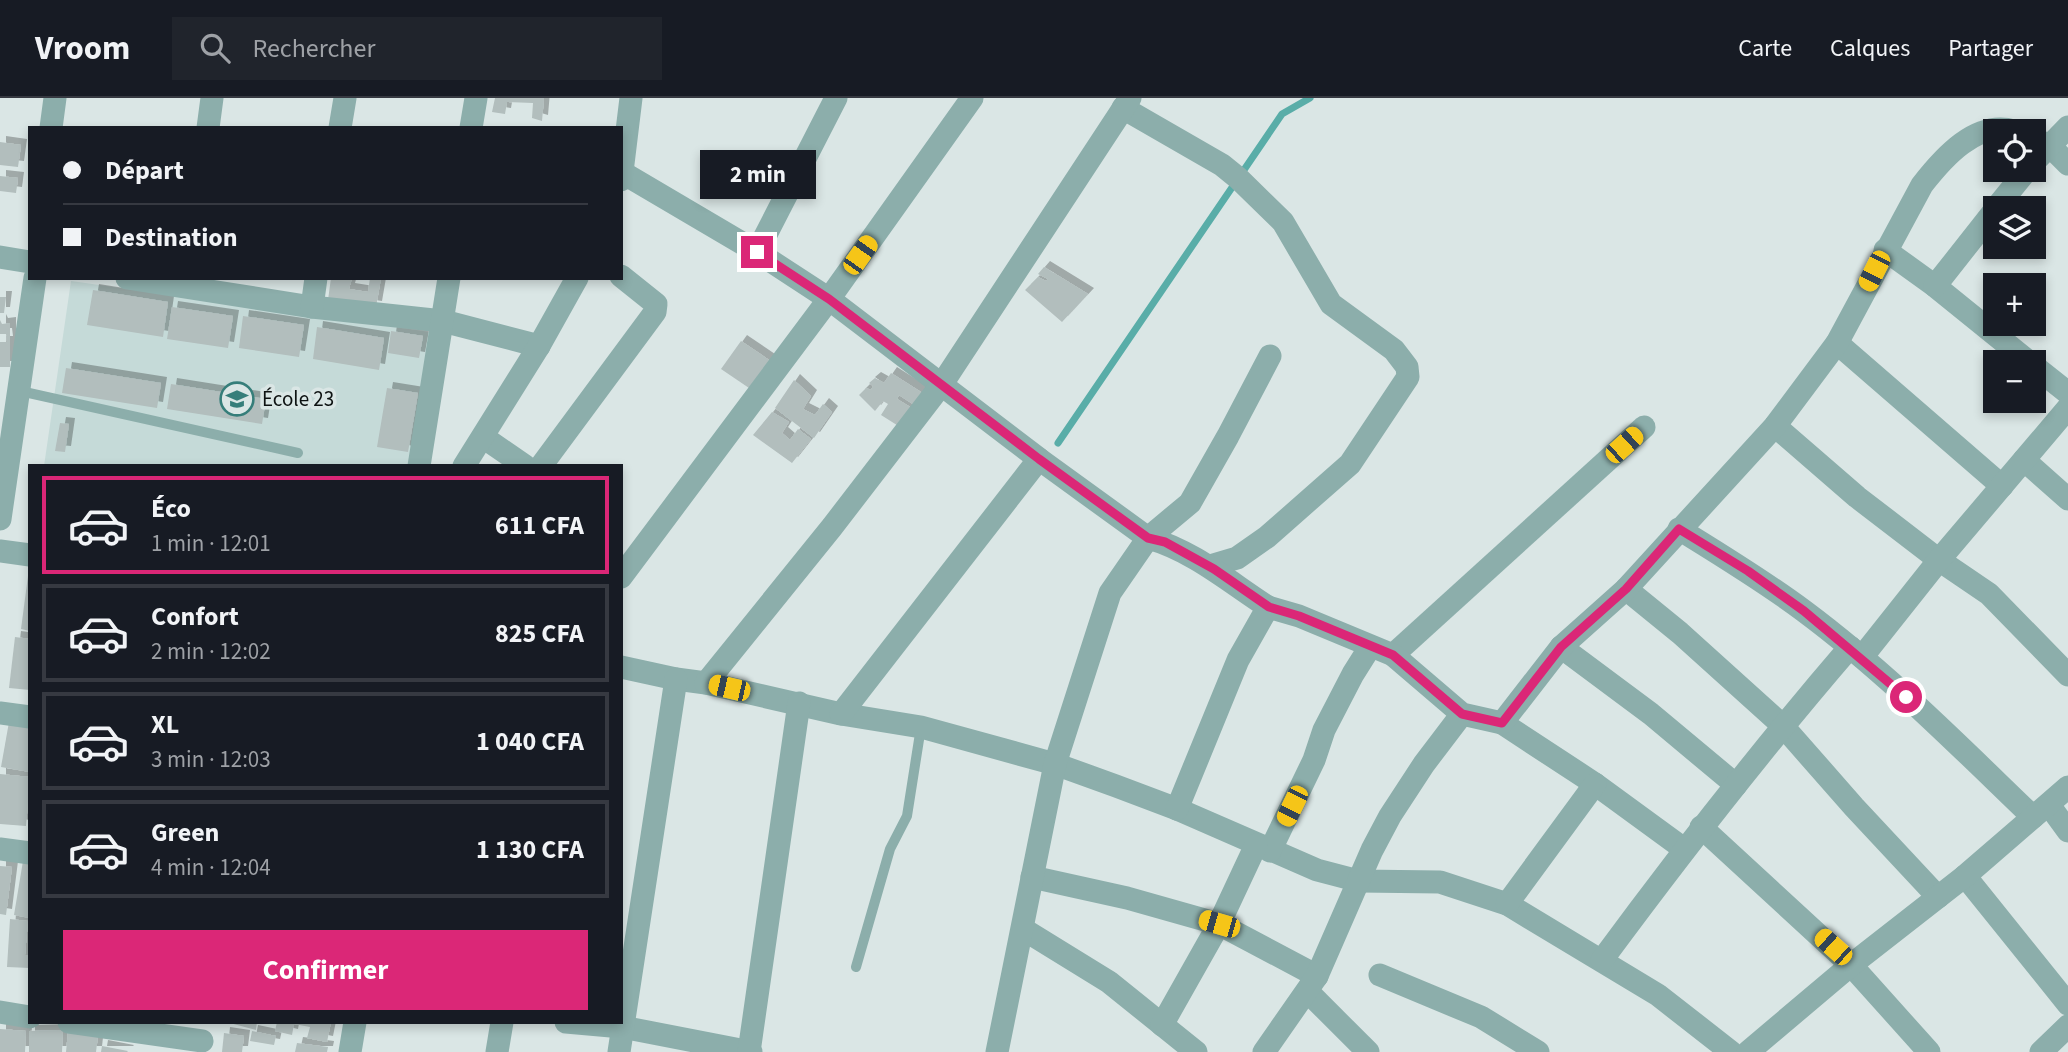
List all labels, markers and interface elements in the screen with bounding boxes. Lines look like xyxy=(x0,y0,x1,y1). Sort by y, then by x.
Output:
search box xyxy=(172,17,662,80)
text: Vroom xyxy=(35,25,130,72)
icon: search xyxy=(196,29,234,67)
text: Rechercher xyxy=(252,30,375,67)
text: Carte xyxy=(1738,31,1792,66)
text: Calques xyxy=(1830,31,1910,66)
text: Partager xyxy=(1948,31,2033,66)
map controls xyxy=(1983,119,2046,413)
button: locate xyxy=(1983,119,2046,182)
callout: 2 min xyxy=(699,150,815,200)
text: Départ xyxy=(105,152,184,189)
text: 2 min xyxy=(730,158,786,191)
button: layers xyxy=(1983,196,2046,259)
text: Destination xyxy=(105,219,238,256)
car xyxy=(840,232,881,278)
route end xyxy=(741,236,773,268)
car xyxy=(1856,248,1893,294)
button: + xyxy=(1983,273,2046,336)
button: − xyxy=(1983,350,2046,413)
school or university icon: École 23 xyxy=(218,380,256,418)
place label: École 23 xyxy=(262,384,334,414)
car xyxy=(1602,423,1647,467)
text: Éco xyxy=(151,490,191,527)
icon: car xyxy=(67,494,130,557)
text: 611 CFA xyxy=(495,507,584,544)
text: 1 min · 12:01 xyxy=(151,527,271,560)
text: Confort xyxy=(151,598,239,635)
icon: car xyxy=(67,602,130,665)
text: 825 CFA xyxy=(495,615,584,652)
text: 2 min · 12:02 xyxy=(151,635,271,668)
car xyxy=(707,673,752,703)
route start xyxy=(1890,681,1922,713)
text: XL xyxy=(151,706,179,743)
icon: car xyxy=(67,710,130,773)
text: 1 040 CFA xyxy=(476,723,584,760)
text: 3 min · 12:03 xyxy=(151,743,271,776)
car xyxy=(1274,783,1311,829)
text: Green xyxy=(151,814,219,851)
icon: car xyxy=(67,818,130,881)
text: 1 130 CFA xyxy=(476,831,584,868)
text: 4 min · 12:04 xyxy=(151,851,271,884)
car xyxy=(1196,908,1243,940)
car xyxy=(1811,925,1856,969)
button: Confirmer xyxy=(63,930,588,1010)

